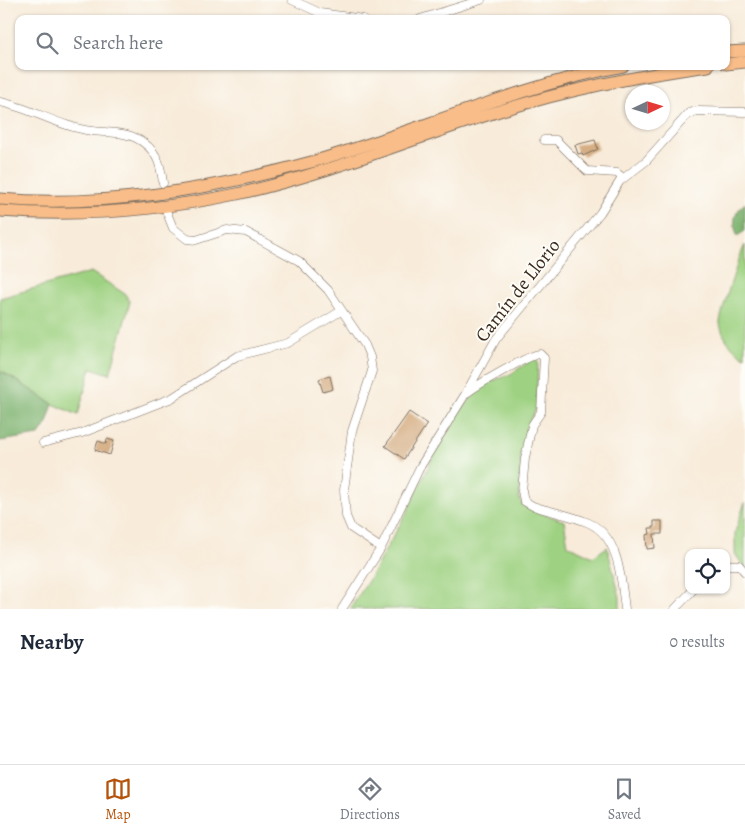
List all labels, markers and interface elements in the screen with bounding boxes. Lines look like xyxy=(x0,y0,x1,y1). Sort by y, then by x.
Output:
search box xyxy=(15,15,730,70)
icon: search xyxy=(33,29,61,57)
text: Search here xyxy=(73,30,163,56)
north arrow xyxy=(625,85,670,130)
street label: Camín de Llorio xyxy=(469,234,566,348)
map controls xyxy=(685,549,730,594)
button: locate xyxy=(685,549,730,594)
text: Nearby xyxy=(20,628,83,656)
text: 0 results xyxy=(669,631,725,653)
tab: Map xyxy=(104,775,132,824)
tab: Directions xyxy=(340,775,400,824)
tab: Saved xyxy=(608,775,641,824)

